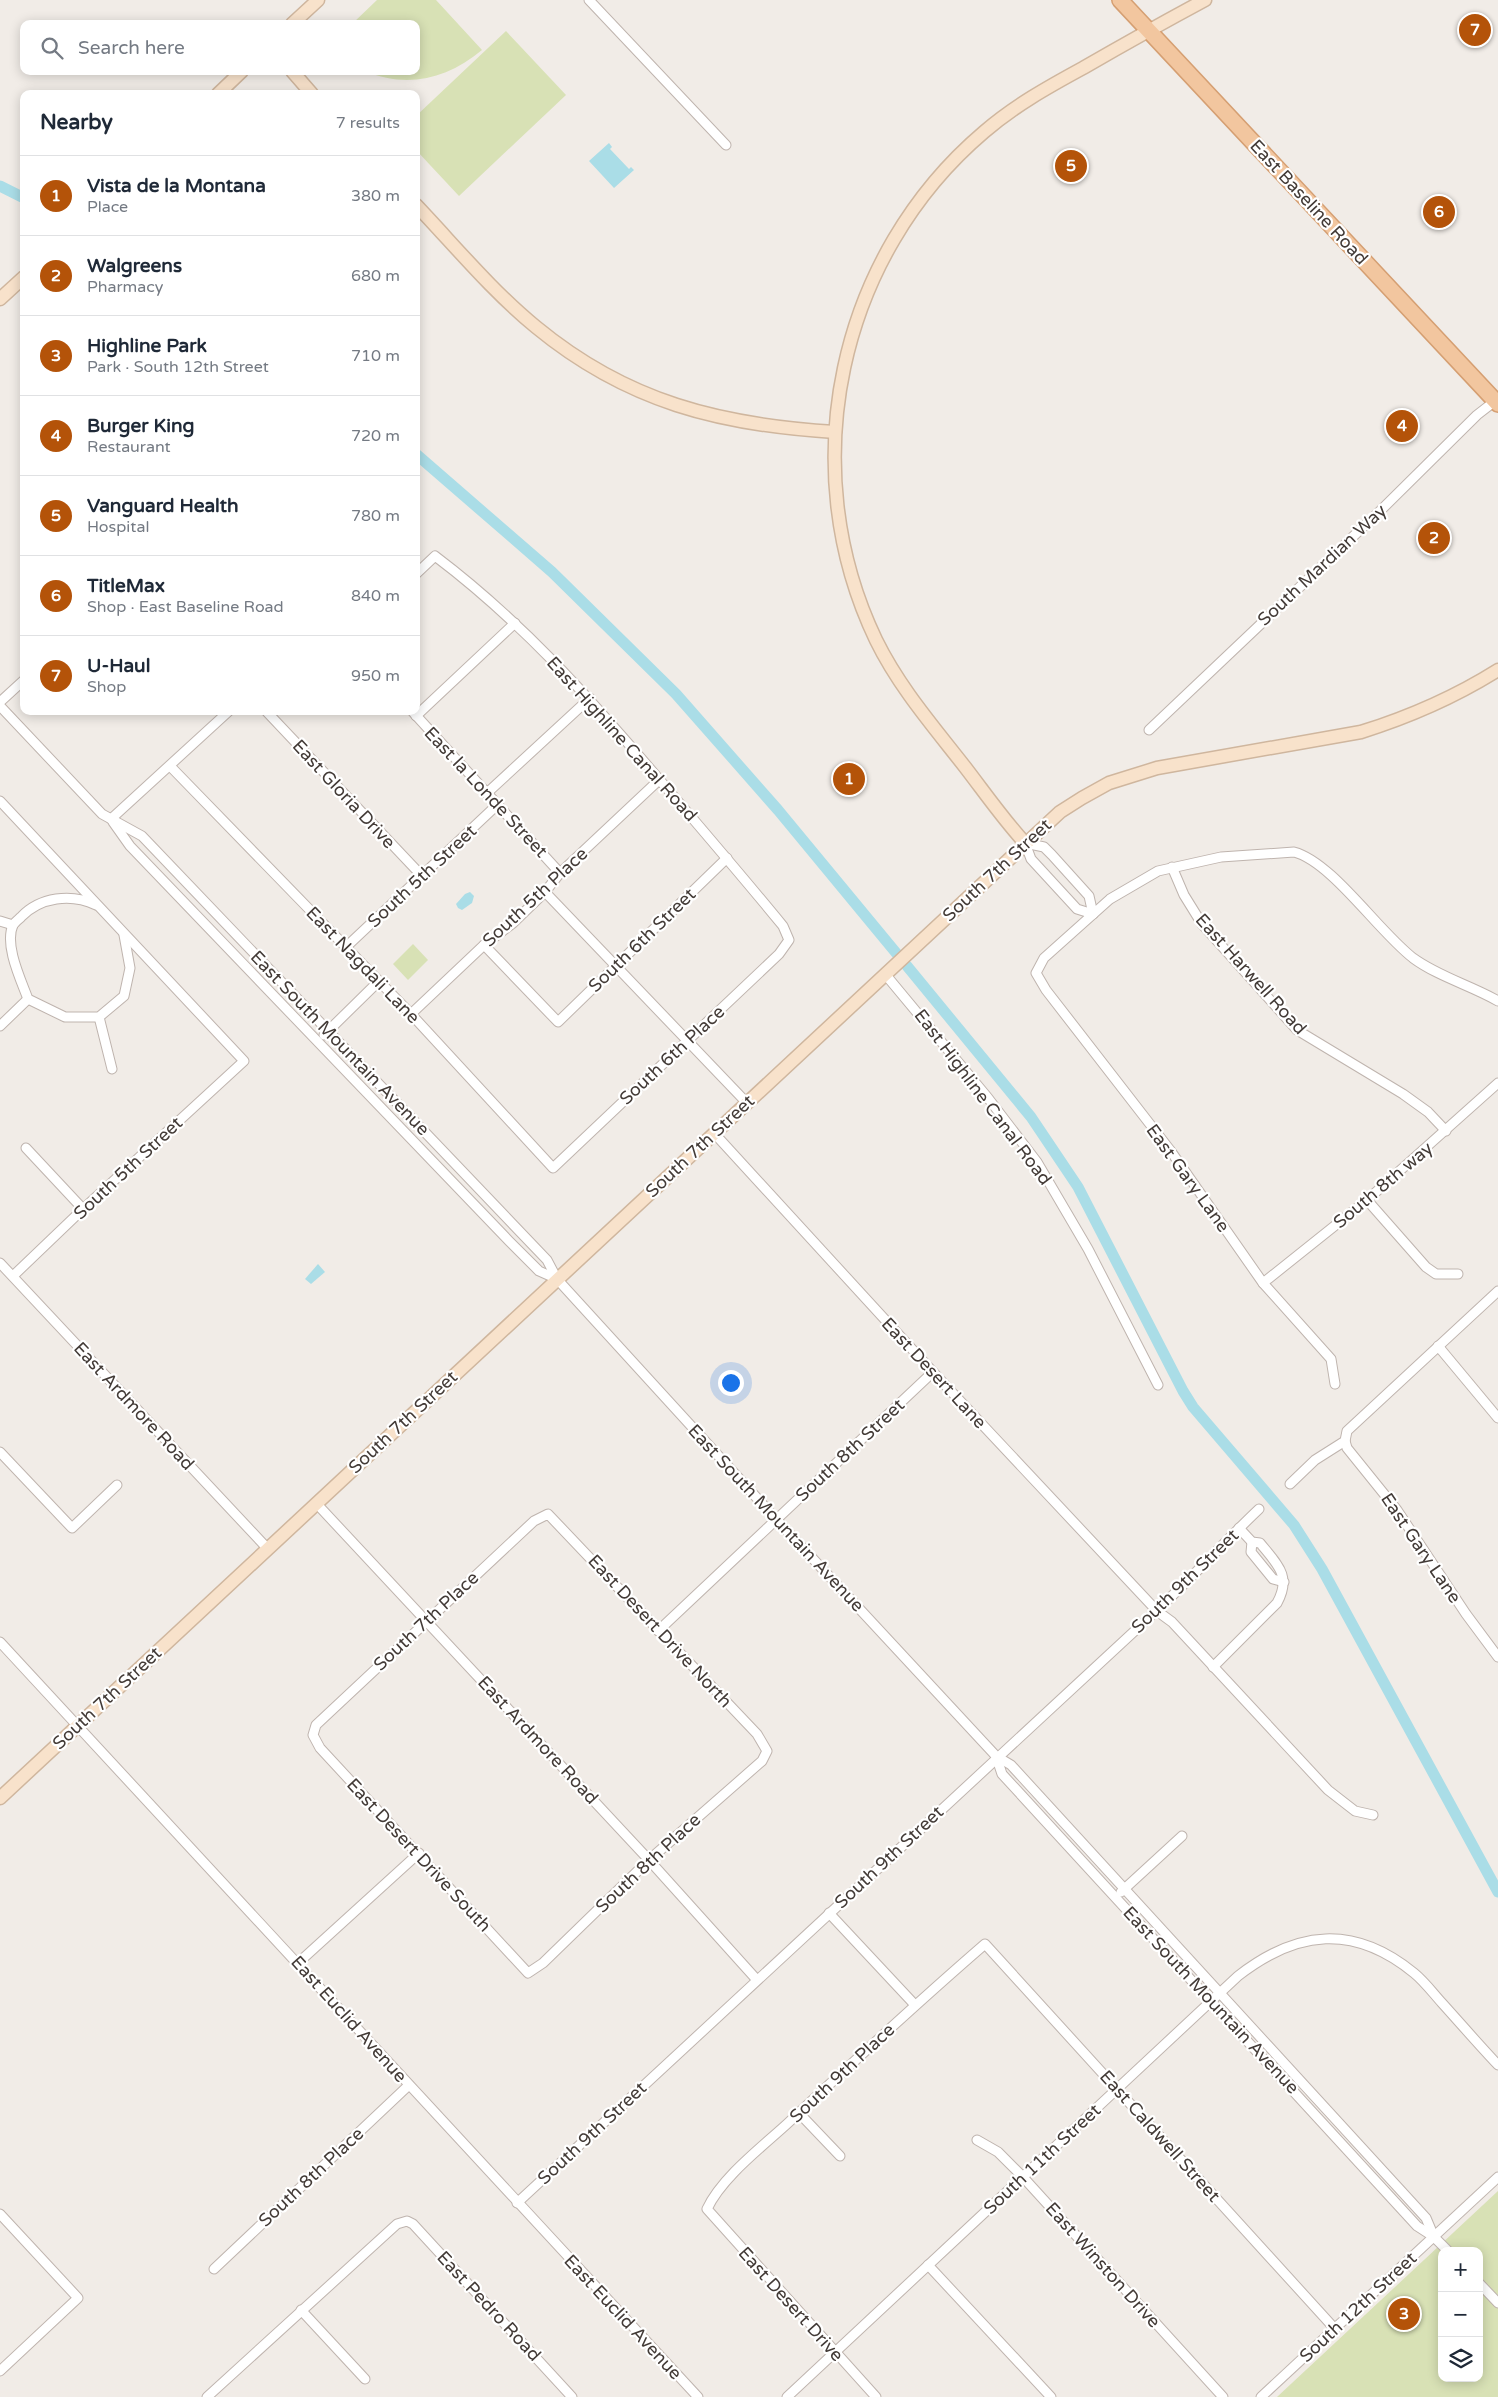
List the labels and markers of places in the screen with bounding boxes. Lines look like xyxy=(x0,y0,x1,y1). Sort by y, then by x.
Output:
pin: 7 xyxy=(1459,11,1491,49)
pin: 5 xyxy=(1055,147,1087,185)
pin: 6 xyxy=(1423,193,1455,231)
pin: 4 xyxy=(1386,407,1418,445)
pin: 2 xyxy=(1418,519,1450,557)
pin: 1 xyxy=(833,760,865,798)
pin: 3 xyxy=(1388,2295,1420,2333)

